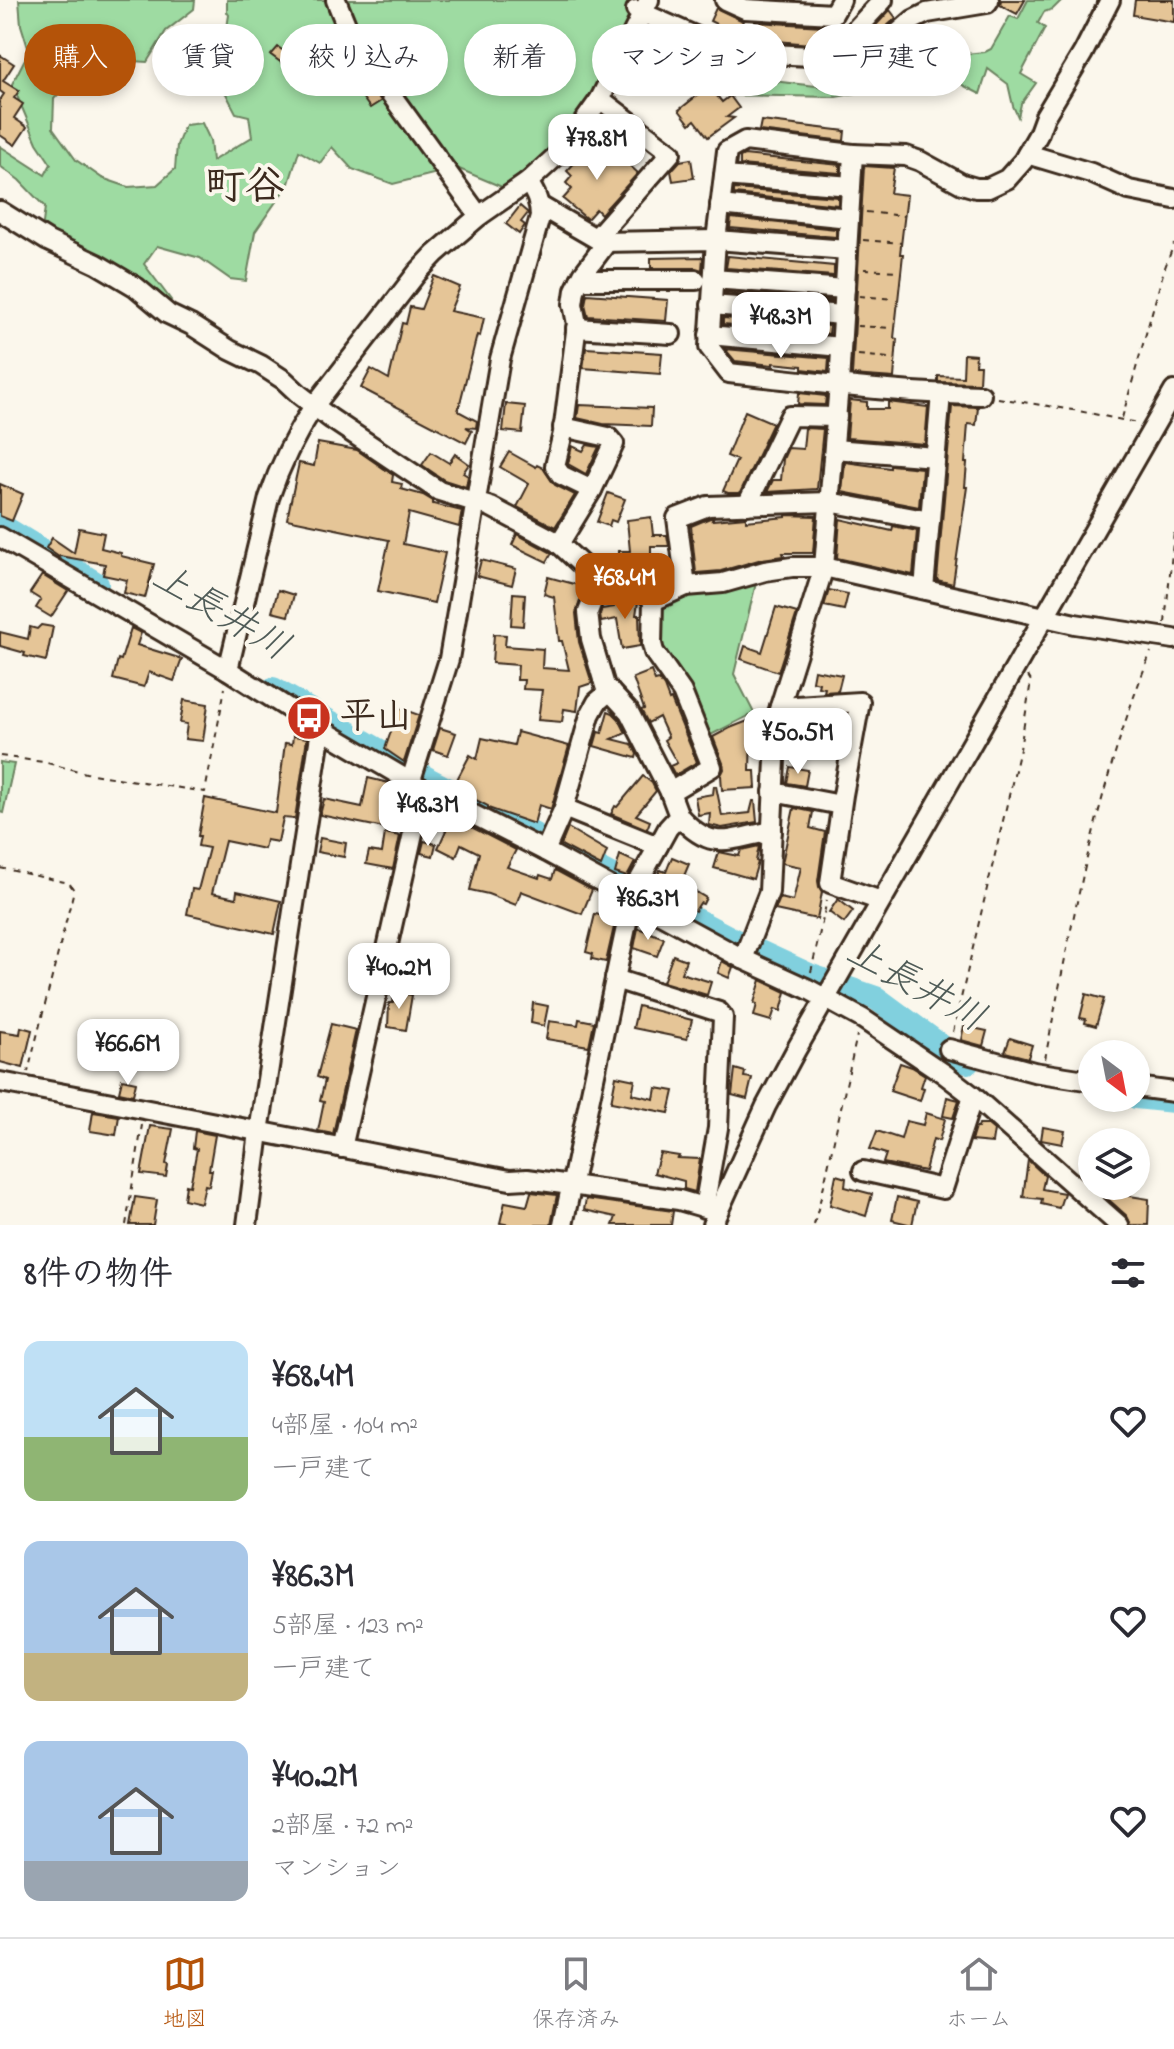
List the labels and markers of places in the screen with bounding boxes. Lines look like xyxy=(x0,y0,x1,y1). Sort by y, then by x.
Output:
pin: ¥78.8M xyxy=(532,114,662,182)
pin: ¥48.3M xyxy=(716,292,846,360)
pin: ¥68.4M xyxy=(560,553,690,621)
place label: 平山 xyxy=(340,692,412,745)
bus stop icon: 平山 xyxy=(285,694,333,742)
pin: ¥50.5M xyxy=(733,708,863,776)
pin: ¥48.3M xyxy=(363,780,493,848)
pin: ¥86.3M xyxy=(583,874,713,942)
pin: ¥40.2M xyxy=(334,943,464,1011)
pin: ¥66.6M xyxy=(63,1019,193,1087)

